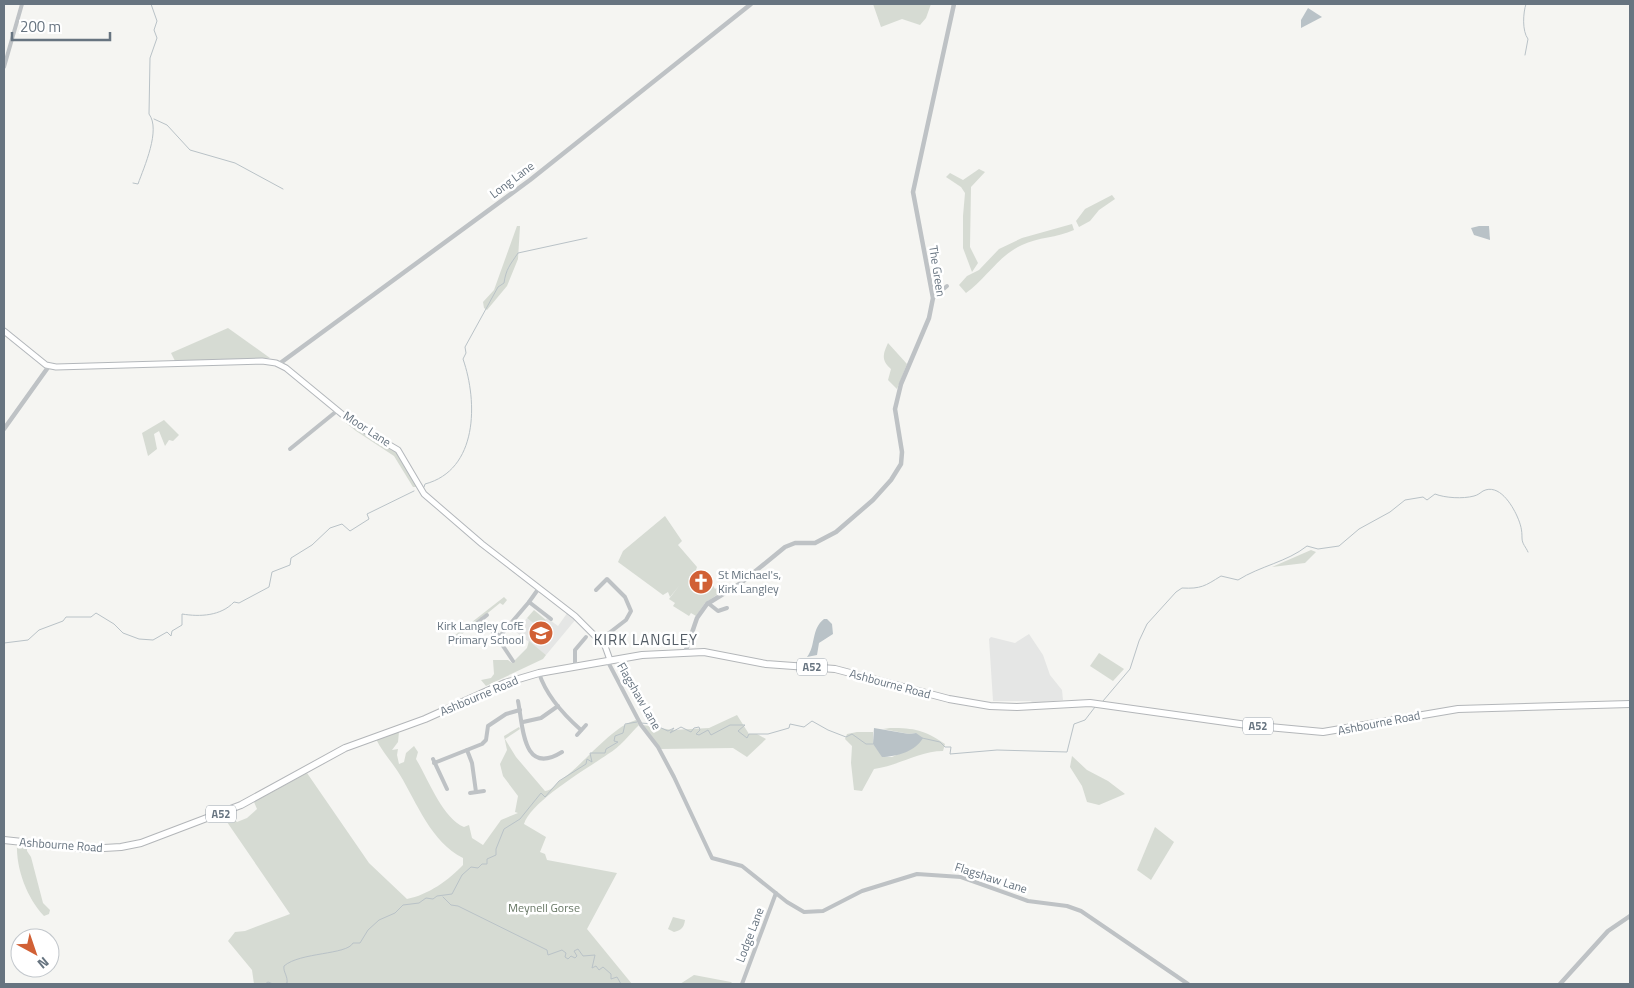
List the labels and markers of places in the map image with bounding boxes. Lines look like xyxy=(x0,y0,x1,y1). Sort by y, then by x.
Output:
place label: St Michael's, Kirk Langley xyxy=(718,565,781,598)
church icon: St Michael's, Kirk Langley xyxy=(688,569,714,595)
place label: Kirk Langley CofE Primary School xyxy=(437,616,524,649)
school or university icon: Kirk Langley CofE Primary School xyxy=(528,620,554,646)

